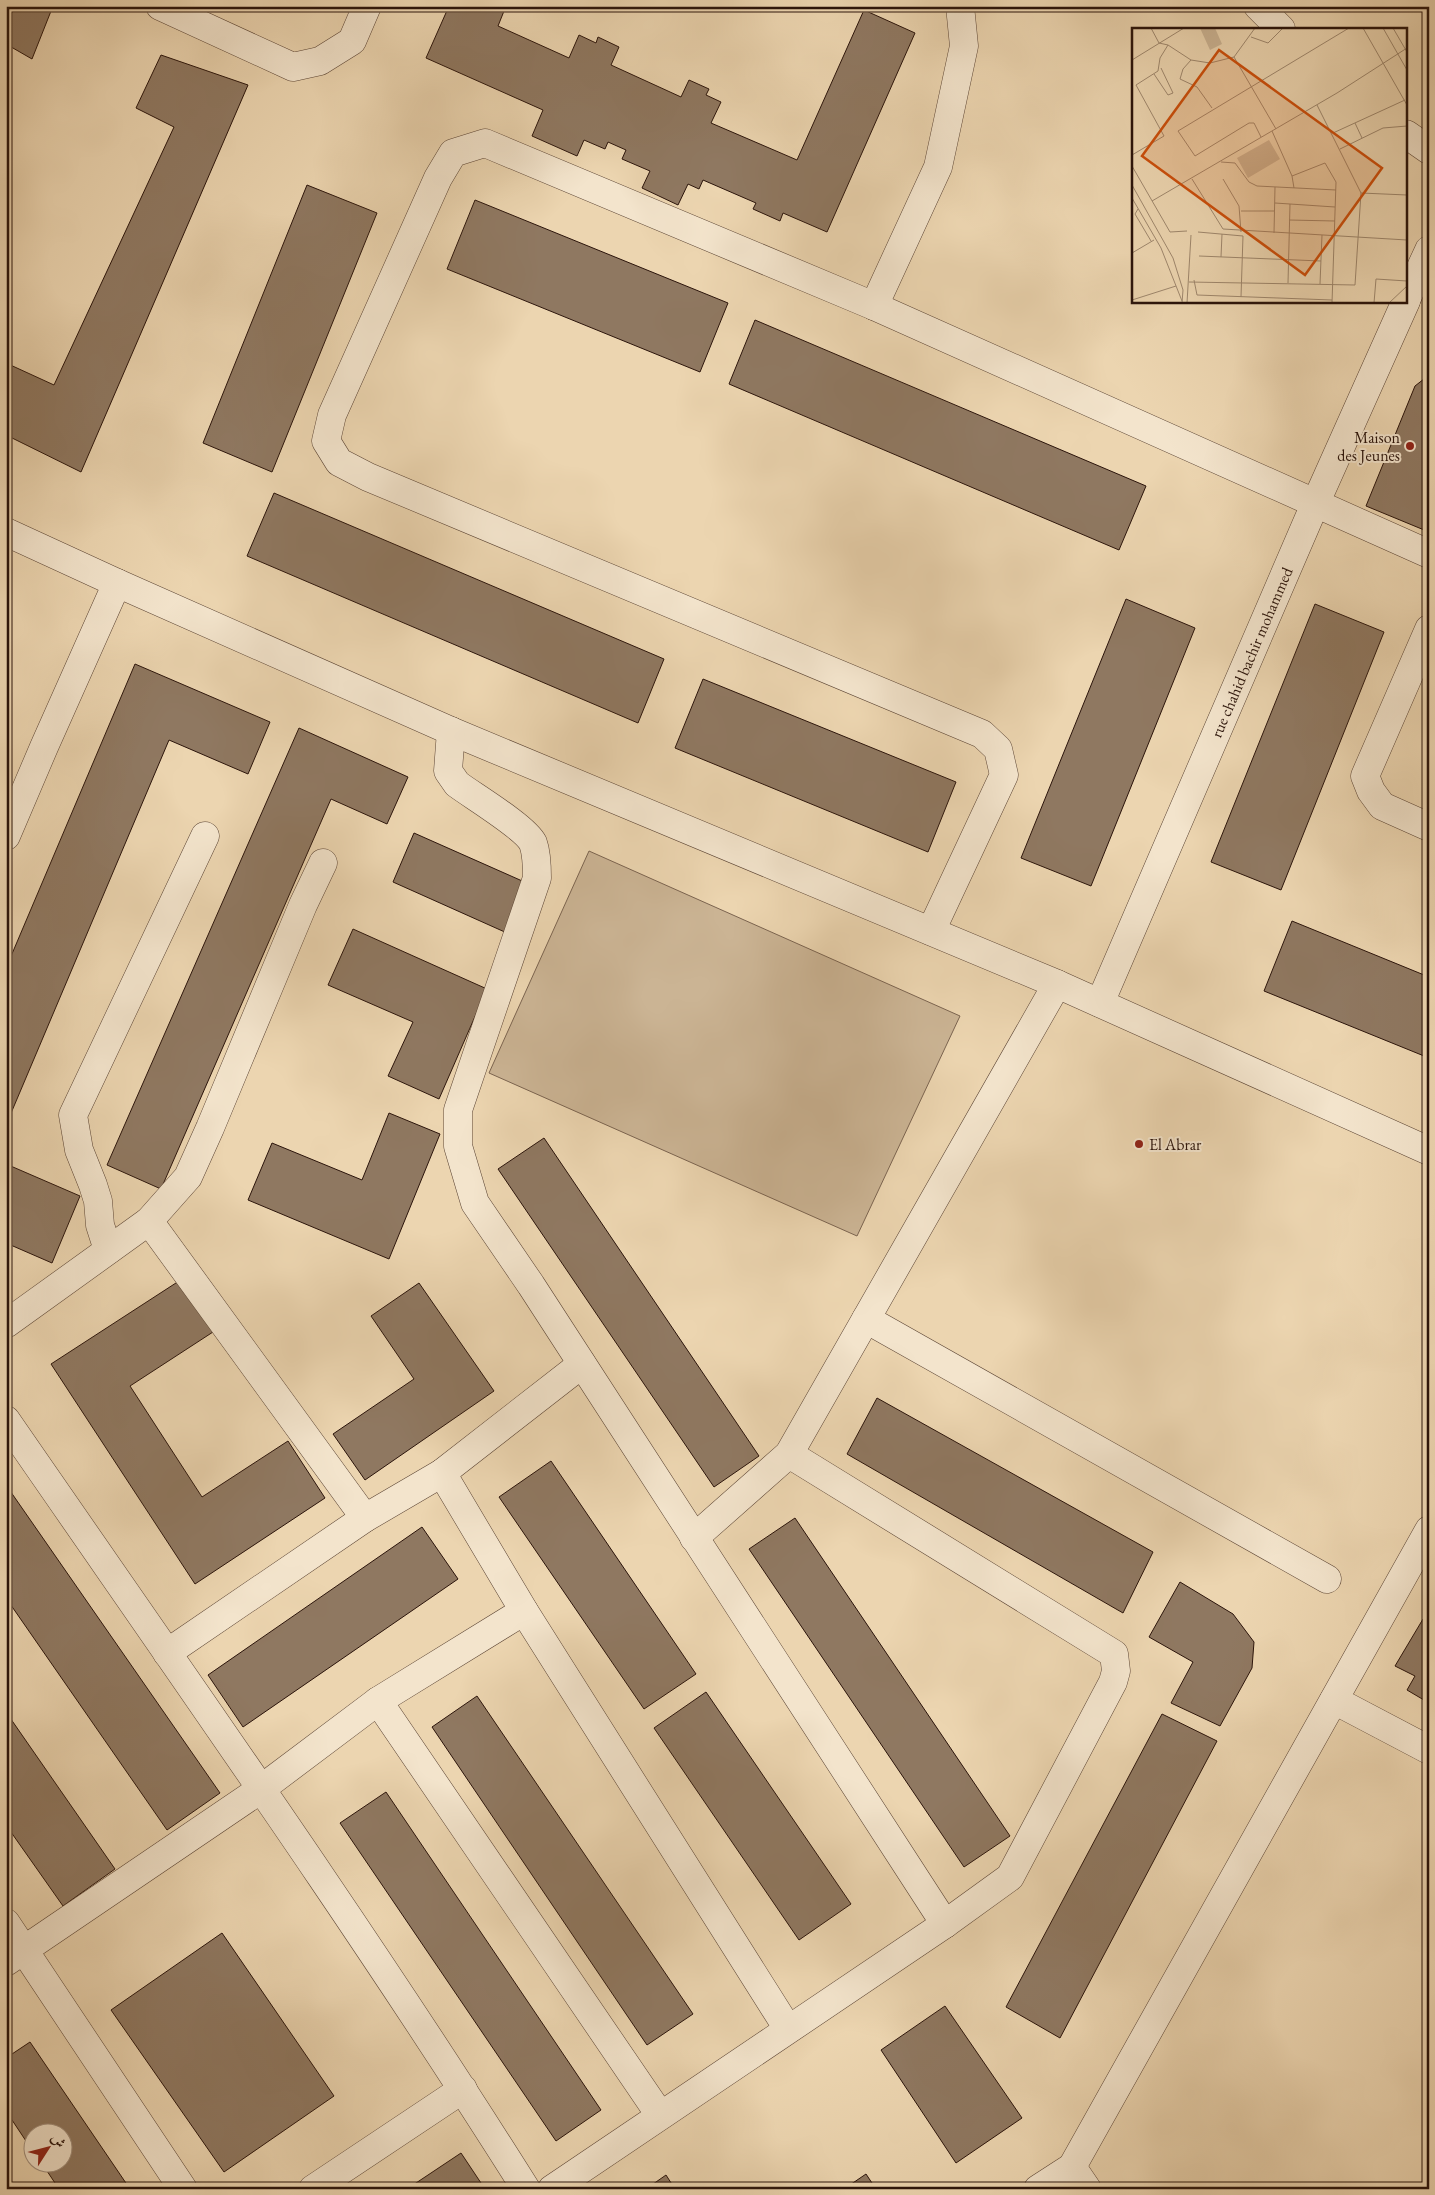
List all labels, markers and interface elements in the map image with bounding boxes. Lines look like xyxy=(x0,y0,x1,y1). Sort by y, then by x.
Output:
inset map xyxy=(1132,28,1408,302)
place label: Maison des Jeunes xyxy=(1337,427,1401,466)
marker: Maison des Jeunes xyxy=(1404,440,1416,452)
street label: rue chahid bachir mohammed xyxy=(1206,563,1298,741)
place label: El Abrar xyxy=(1149,1134,1202,1155)
marker: El Abrar xyxy=(1133,1138,1145,1150)
north arrow xyxy=(22,2122,72,2172)
text: ش xyxy=(47,2129,70,2151)

